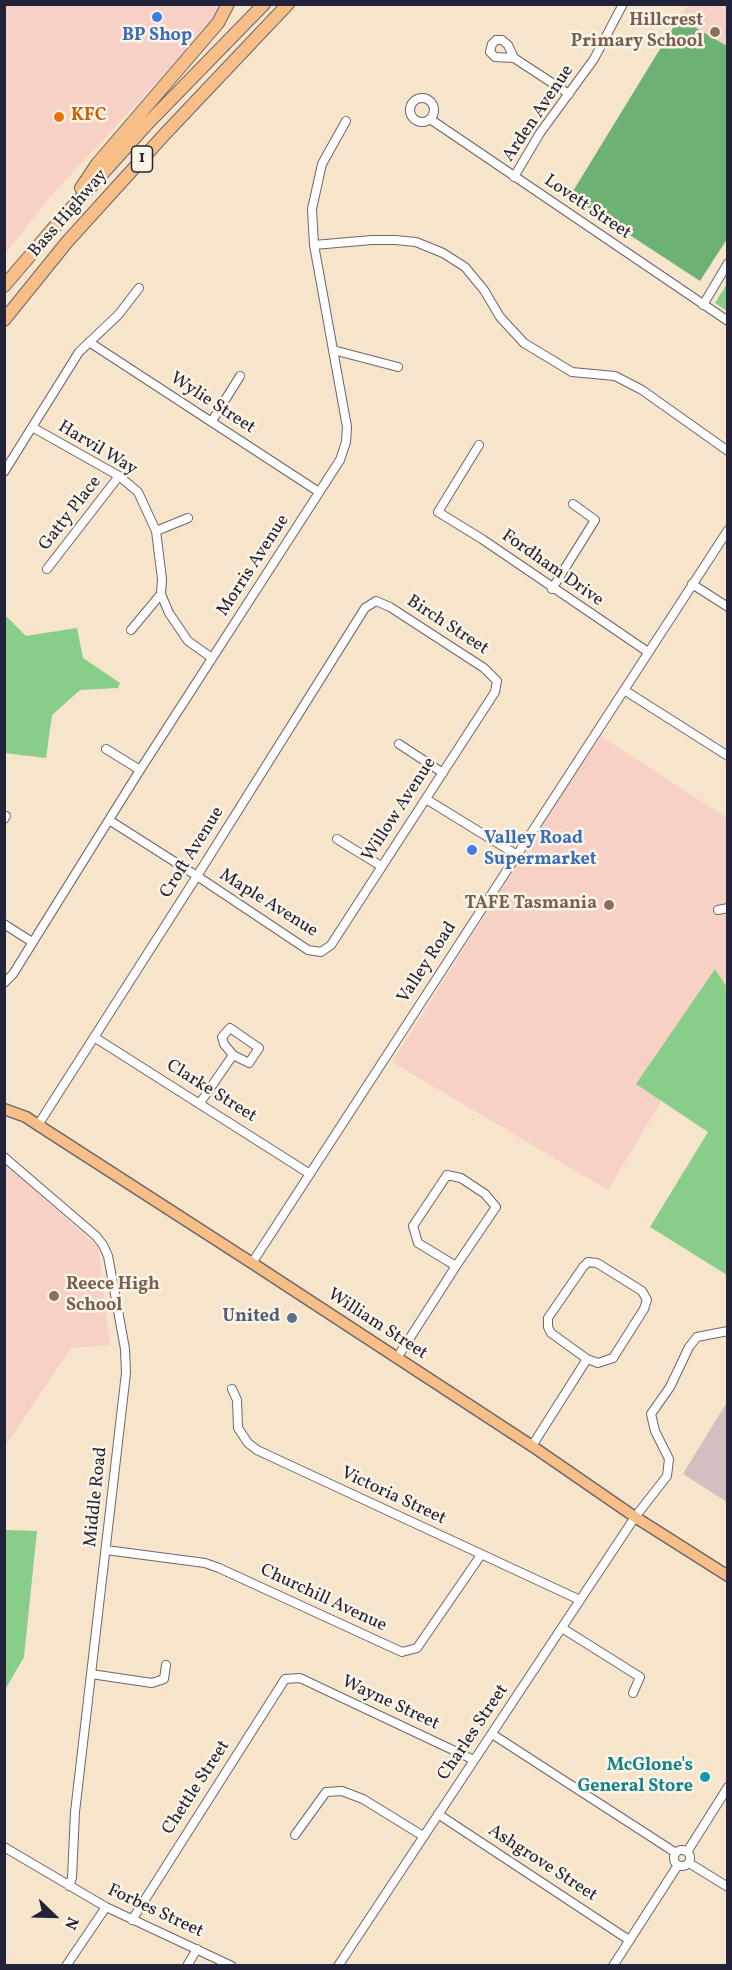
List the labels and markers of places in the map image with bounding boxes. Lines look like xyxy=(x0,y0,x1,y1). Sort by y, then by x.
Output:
marker: BP Shop xyxy=(150,10,164,24)
place label: Hillcrest Primary School xyxy=(571,11,703,54)
marker: Hillcrest Primary School xyxy=(708,25,722,39)
place label: BP Shop xyxy=(122,26,192,48)
place label: KFC xyxy=(71,106,106,128)
marker: KFC xyxy=(52,110,66,124)
place label: Valley Road Supermarket xyxy=(484,829,597,872)
marker: Valley Road Supermarket xyxy=(465,843,479,857)
place label: TAFE Tasmania xyxy=(464,894,597,916)
marker: TAFE Tasmania xyxy=(602,898,616,912)
place label: Reece High School xyxy=(66,1275,160,1318)
marker: Reece High School xyxy=(47,1289,61,1303)
place label: United xyxy=(223,1307,280,1329)
marker: United xyxy=(285,1311,299,1325)
place label: McGlone's General Store xyxy=(577,1756,693,1798)
marker: McGlone's General Store xyxy=(698,1770,712,1784)

